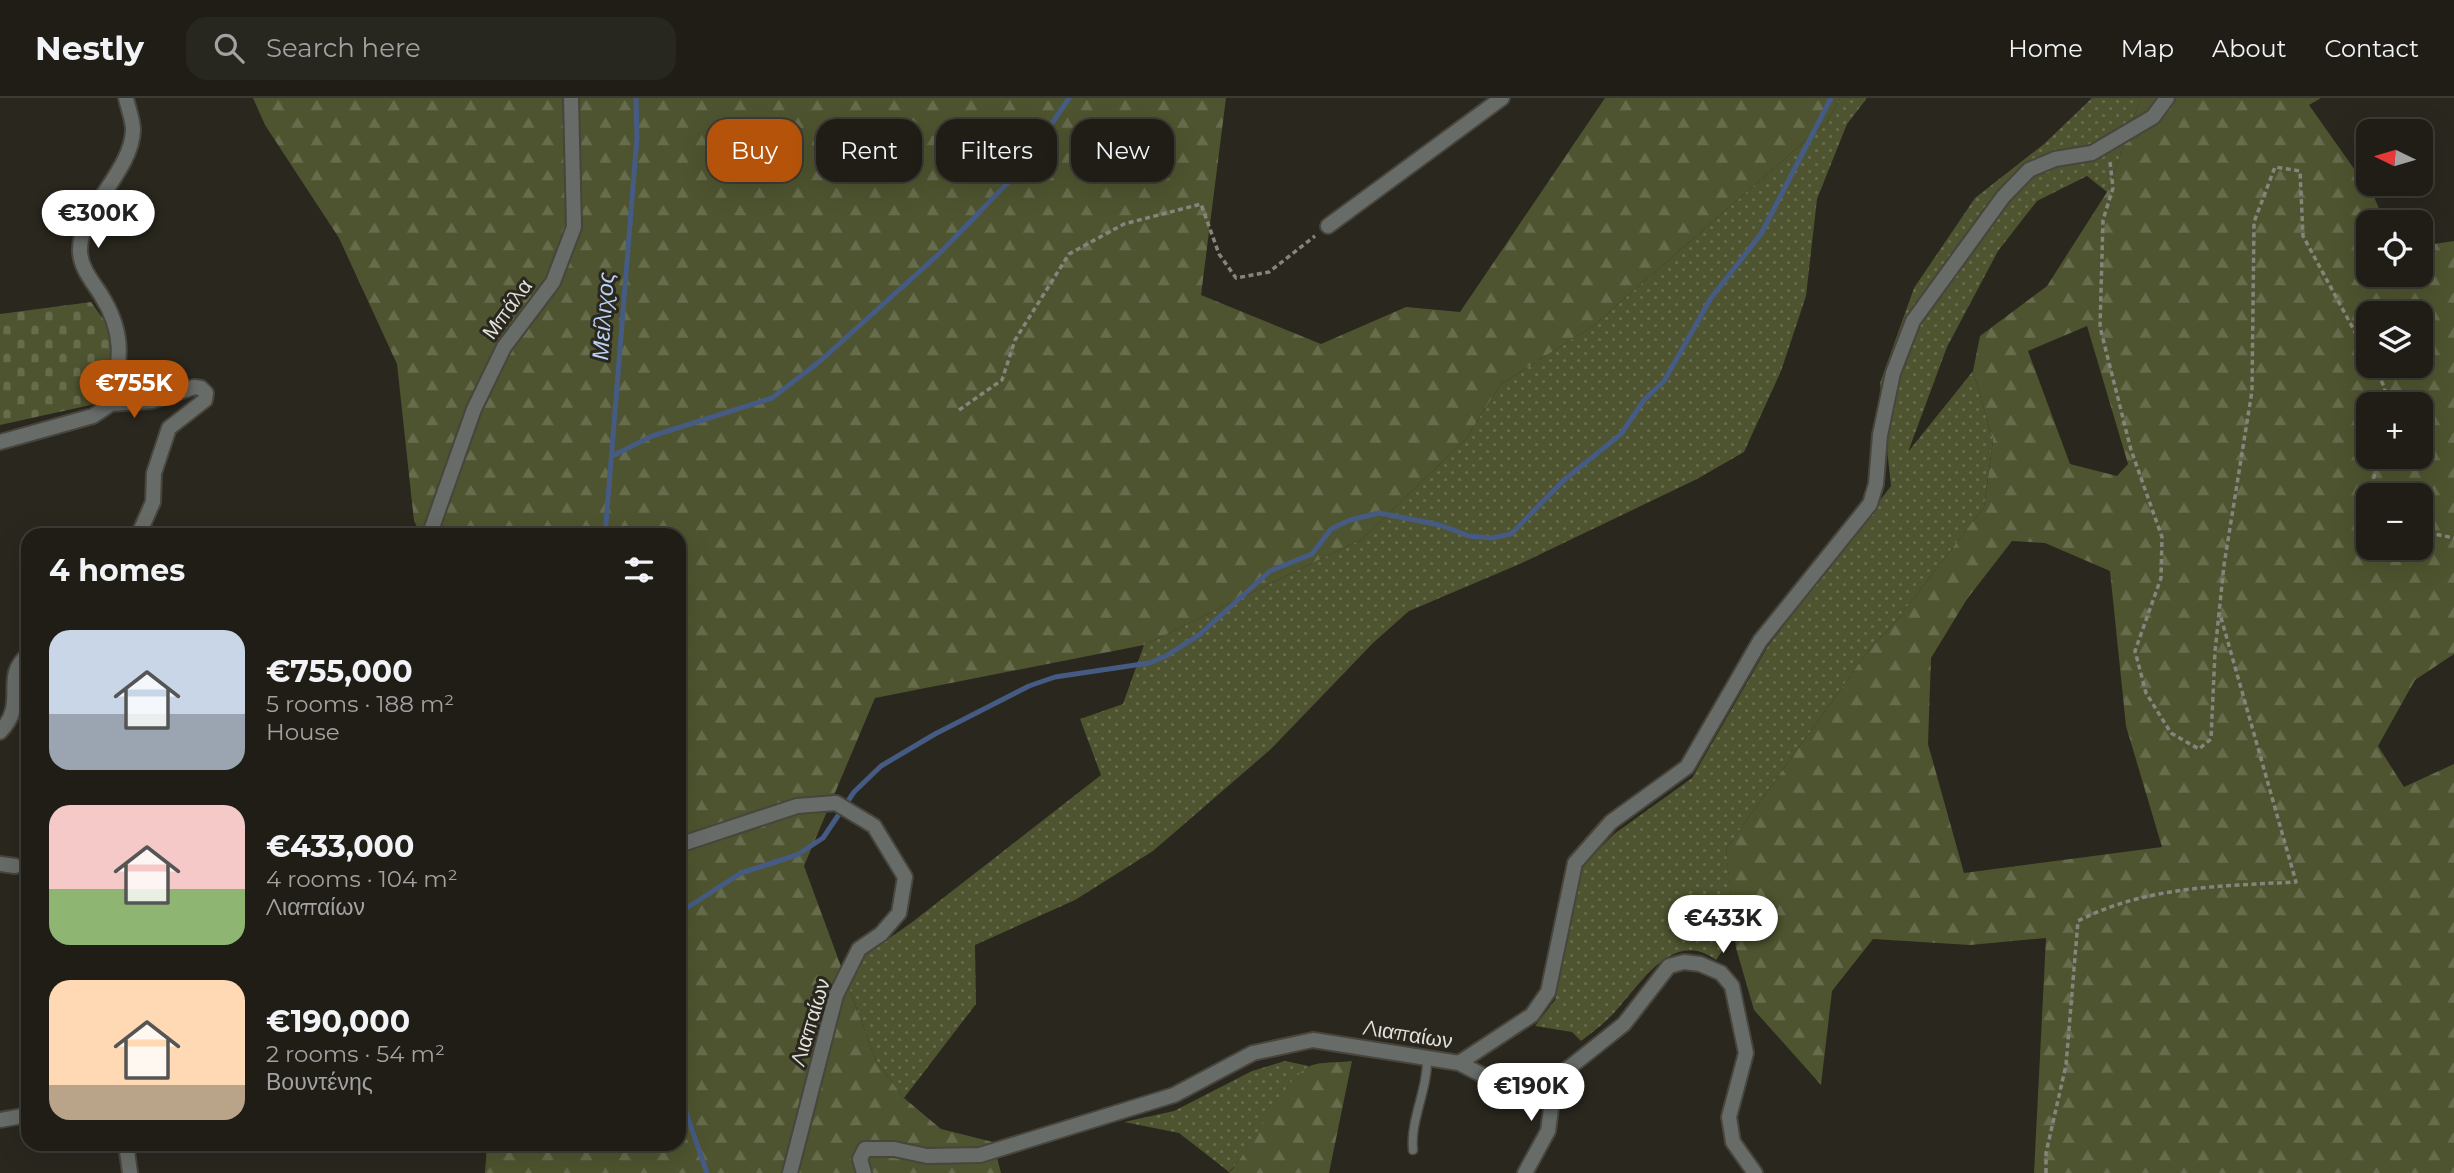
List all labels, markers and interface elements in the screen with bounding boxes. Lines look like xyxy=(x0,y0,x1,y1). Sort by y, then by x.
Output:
search box xyxy=(186,17,676,80)
text: Nestly xyxy=(35,28,144,68)
icon: search xyxy=(210,29,248,67)
text: Search here xyxy=(266,32,421,64)
text: Home xyxy=(2008,34,2083,63)
text: Map xyxy=(2121,34,2174,63)
text: About xyxy=(2212,34,2286,63)
text: Contact xyxy=(2324,34,2419,63)
chip: Buy xyxy=(707,119,802,182)
chip: Rent xyxy=(816,119,922,182)
chip: Filters xyxy=(936,119,1057,182)
chip: New xyxy=(1071,119,1174,182)
north arrow xyxy=(2356,119,2432,196)
map controls xyxy=(2356,119,2433,560)
pin: €300K xyxy=(49,190,147,250)
text: €300K xyxy=(58,199,138,227)
button: locate xyxy=(2356,210,2433,287)
water label: Μείλιχος xyxy=(586,270,620,361)
street label: Μπάλα xyxy=(477,274,537,344)
button: layers xyxy=(2356,301,2433,378)
pin: €755K xyxy=(85,360,183,420)
text: €755K xyxy=(96,369,172,397)
button: + xyxy=(2356,392,2433,469)
button: − xyxy=(2356,483,2433,560)
icon: filters xyxy=(620,551,658,589)
text: 4 homes xyxy=(49,552,185,589)
text: €755,000 xyxy=(266,653,413,690)
icon: home xyxy=(105,658,189,742)
text: 5 rooms · 188 m² xyxy=(266,690,454,718)
text: House xyxy=(266,718,340,746)
text: €433,000 xyxy=(266,828,414,865)
icon: home xyxy=(105,833,189,917)
text: 4 rooms · 104 m² xyxy=(266,865,458,893)
text: Λιαπαίων xyxy=(266,893,365,921)
pin: €433K xyxy=(1674,896,1772,955)
text: €433K xyxy=(1684,904,1762,932)
street label: Λιαπαίων xyxy=(785,975,835,1069)
text: €190,000 xyxy=(266,1003,410,1040)
icon: home xyxy=(105,1008,189,1092)
street label: Λιαπαίων xyxy=(1361,1015,1455,1053)
text: 2 rooms · 54 m² xyxy=(266,1040,445,1068)
pin: €190K xyxy=(1482,1063,1580,1123)
text: Βουντένης xyxy=(266,1068,373,1096)
text: €190K xyxy=(1493,1072,1569,1100)

